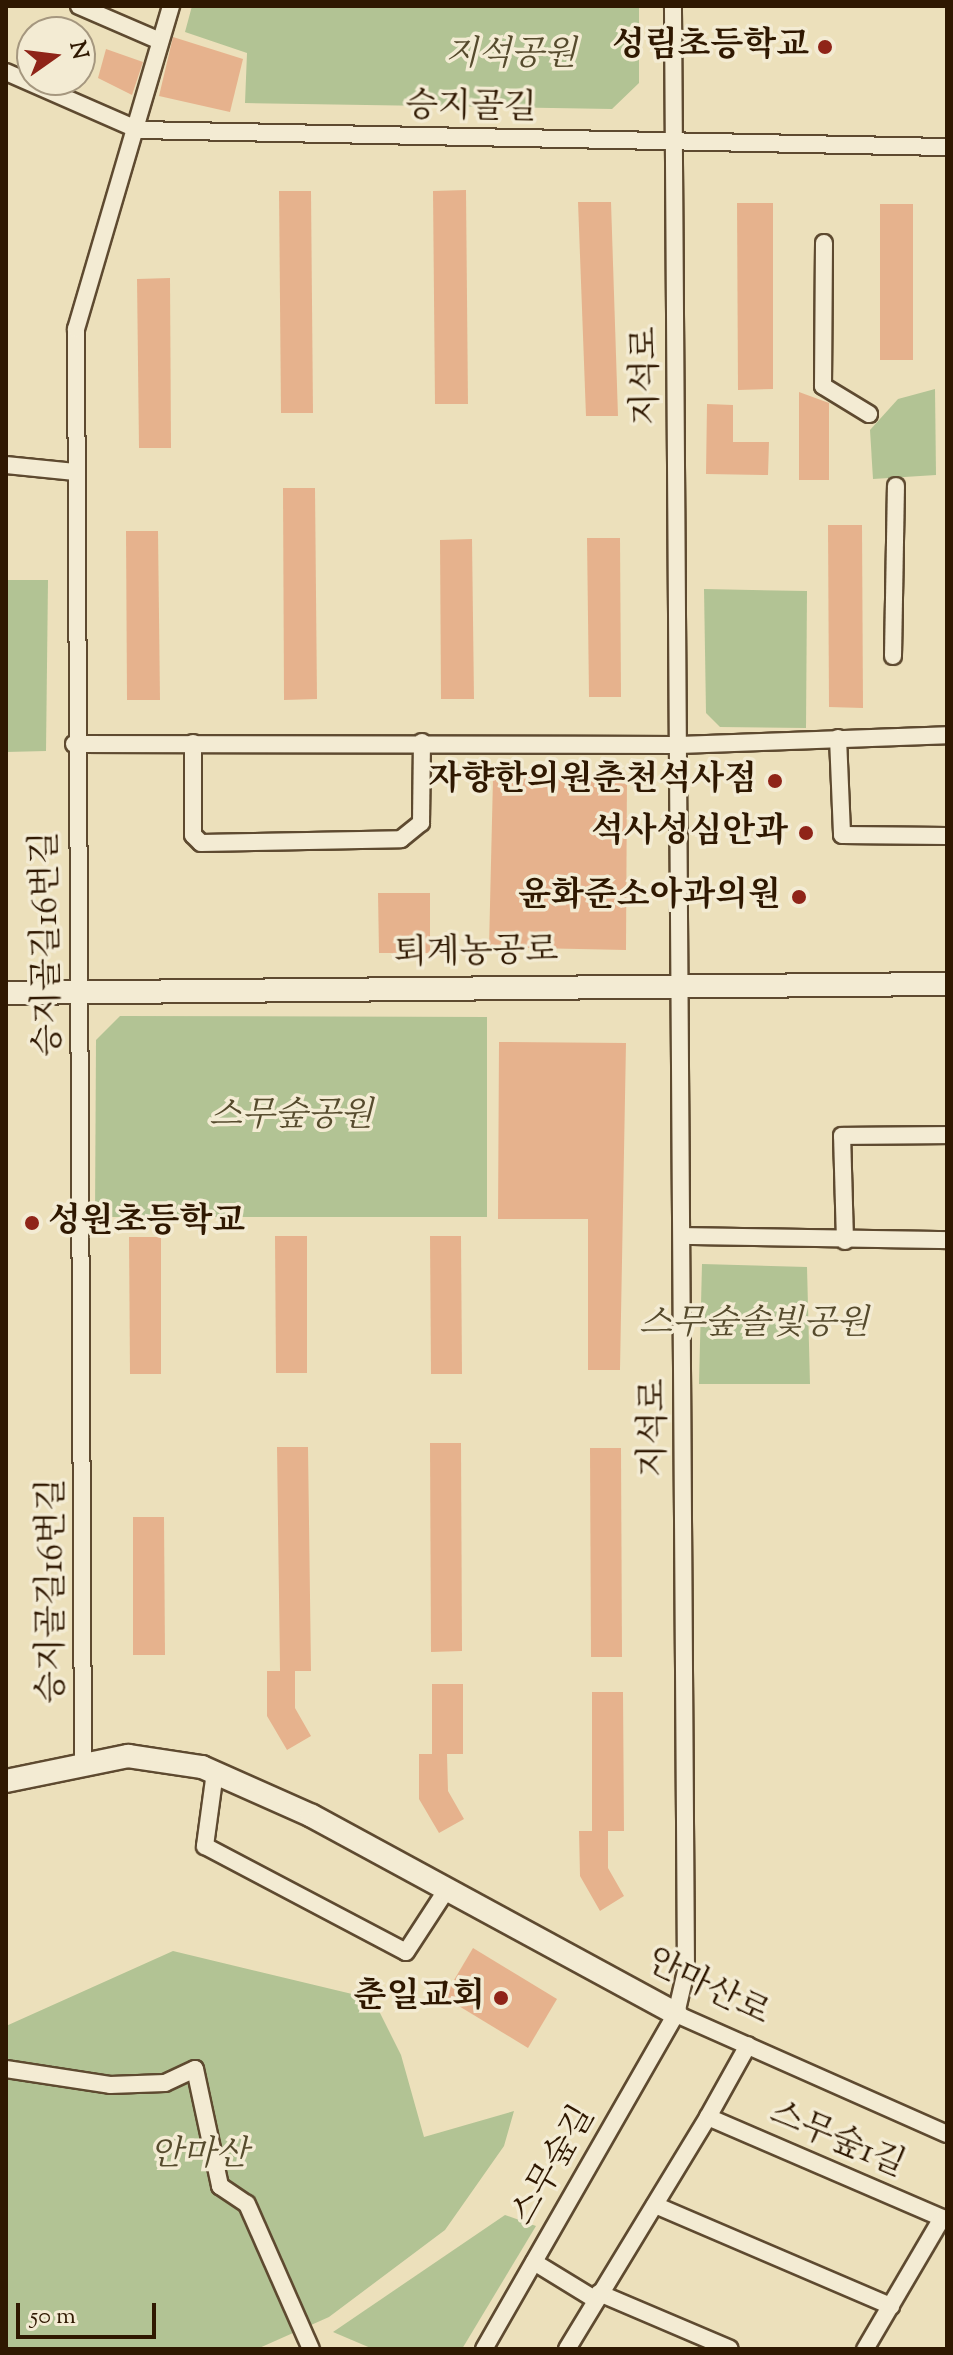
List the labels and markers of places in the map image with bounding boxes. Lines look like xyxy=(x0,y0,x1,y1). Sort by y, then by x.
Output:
place label: 성림초등학교 xyxy=(612,27,809,67)
marker: 성림초등학교 xyxy=(816,38,834,56)
place label: 자향한의원춘천석사점 xyxy=(429,761,757,801)
marker: 자향한의원춘천석사점 xyxy=(764,770,786,792)
place label: 석사성심안과 xyxy=(591,813,788,853)
marker: 석사성심안과 xyxy=(795,822,817,844)
place label: 윤화준소아과의원 xyxy=(518,877,781,917)
marker: 윤화준소아과의원 xyxy=(788,886,810,908)
place label: 성원초등학교 xyxy=(48,1203,245,1243)
marker: 성원초등학교 xyxy=(23,1214,41,1232)
place label: 춘일교회 xyxy=(354,1978,485,2018)
marker: 춘일교회 xyxy=(492,1989,510,2007)

